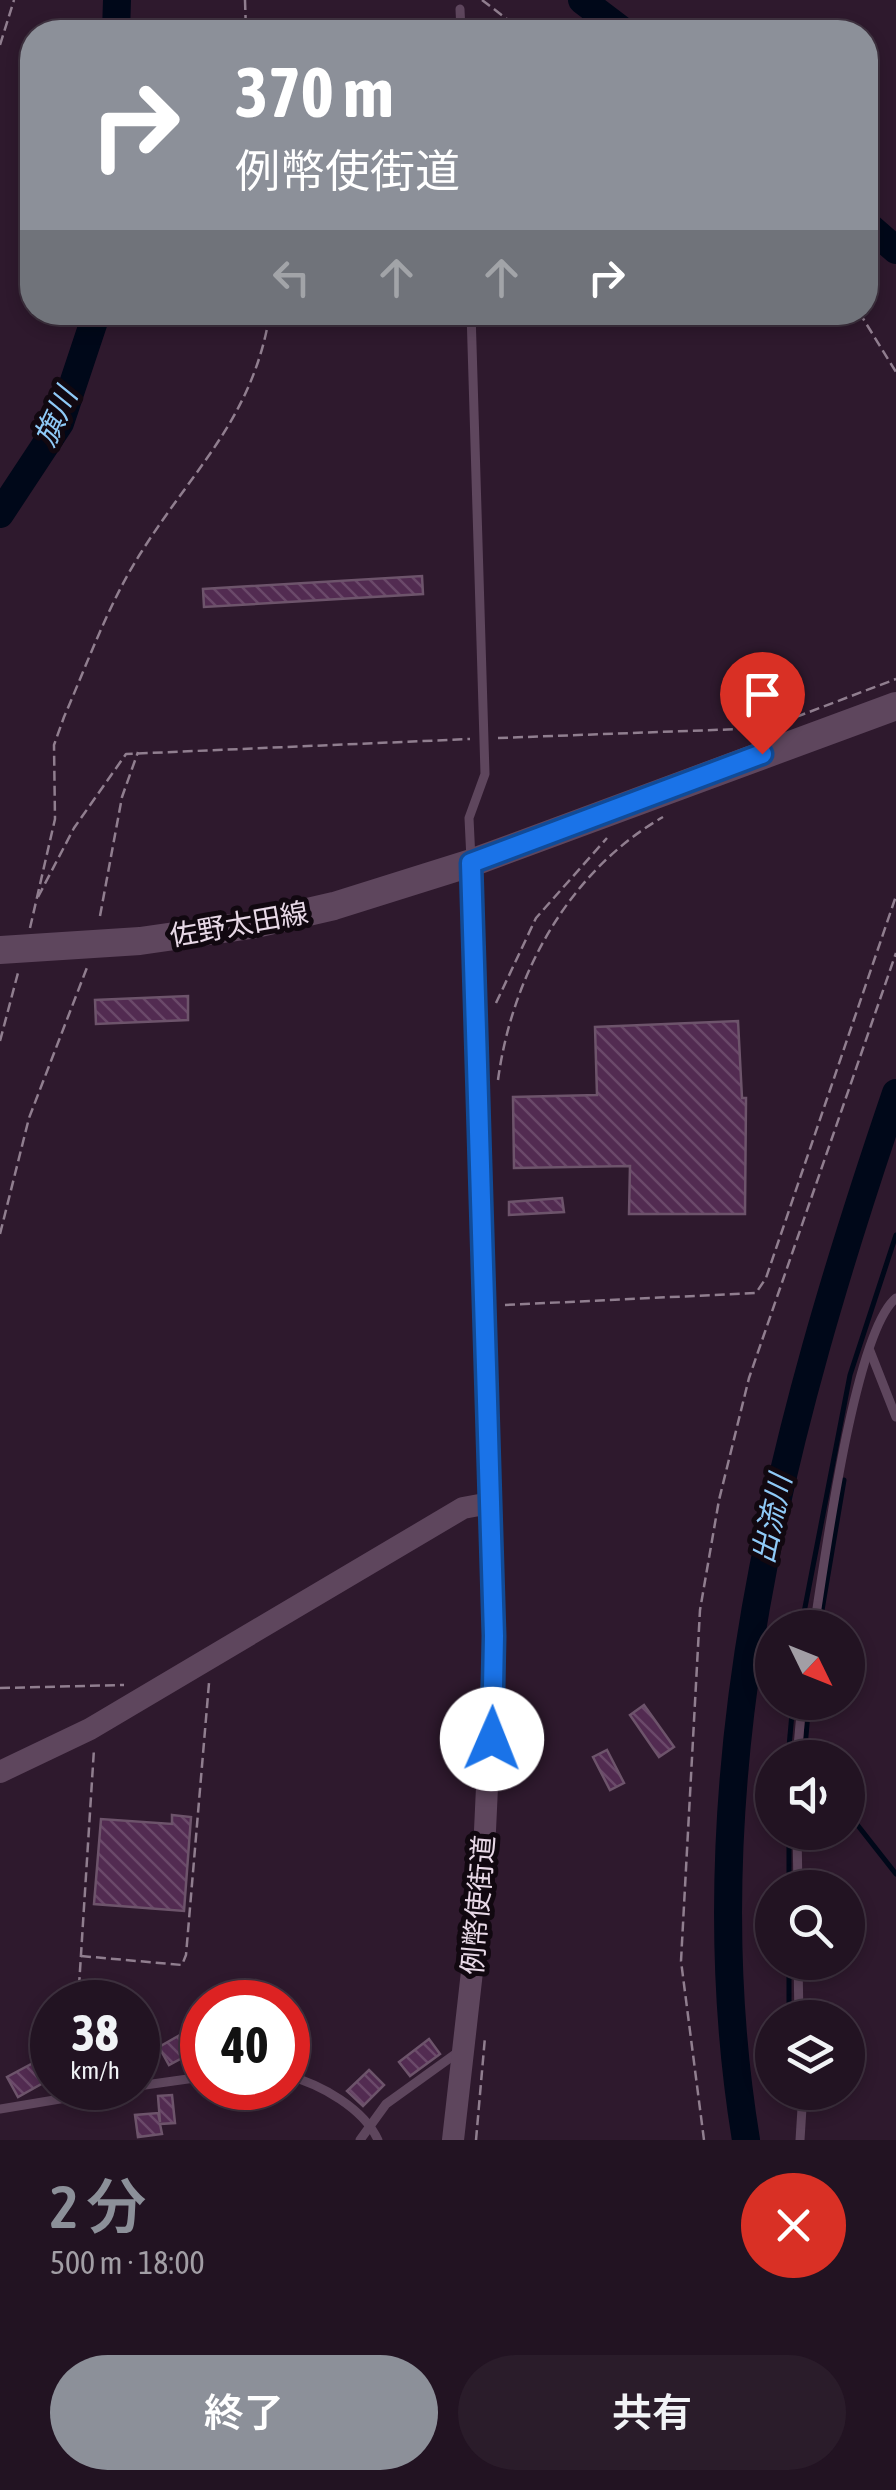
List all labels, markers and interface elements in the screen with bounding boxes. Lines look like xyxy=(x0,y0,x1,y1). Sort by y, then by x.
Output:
text: 370 m xyxy=(235,52,394,132)
icon: right xyxy=(70,60,200,190)
text: 例幣使街道 xyxy=(235,145,460,197)
icon: left xyxy=(264,250,319,305)
icon: ahead xyxy=(369,250,424,305)
icon: ahead xyxy=(474,250,529,305)
icon: right xyxy=(579,250,634,305)
water label: 旗川 xyxy=(27,379,84,451)
pin xyxy=(720,652,805,755)
icon: arrive xyxy=(735,667,790,722)
street label: 佐野太田線 xyxy=(167,896,311,952)
water label: 出流川 xyxy=(745,1468,798,1566)
north arrow xyxy=(755,1610,865,1720)
map controls xyxy=(755,1610,865,2110)
position arrow xyxy=(440,1687,544,1791)
button: sound xyxy=(755,1740,865,1850)
street label: 例幣使街道 xyxy=(456,1834,500,1976)
button: search xyxy=(755,1870,865,1980)
speed limit sign: 40 xyxy=(180,1980,310,2110)
button: layers xyxy=(755,2000,865,2110)
text: 38 xyxy=(71,2004,118,2062)
text: km/h xyxy=(70,2056,120,2084)
text: 2 分 xyxy=(50,2172,146,2241)
button: close xyxy=(741,2173,846,2278)
text: 500 m · 18:00 xyxy=(50,2244,205,2281)
button: 終了 xyxy=(50,2355,438,2470)
button: 共有 xyxy=(458,2355,846,2470)

